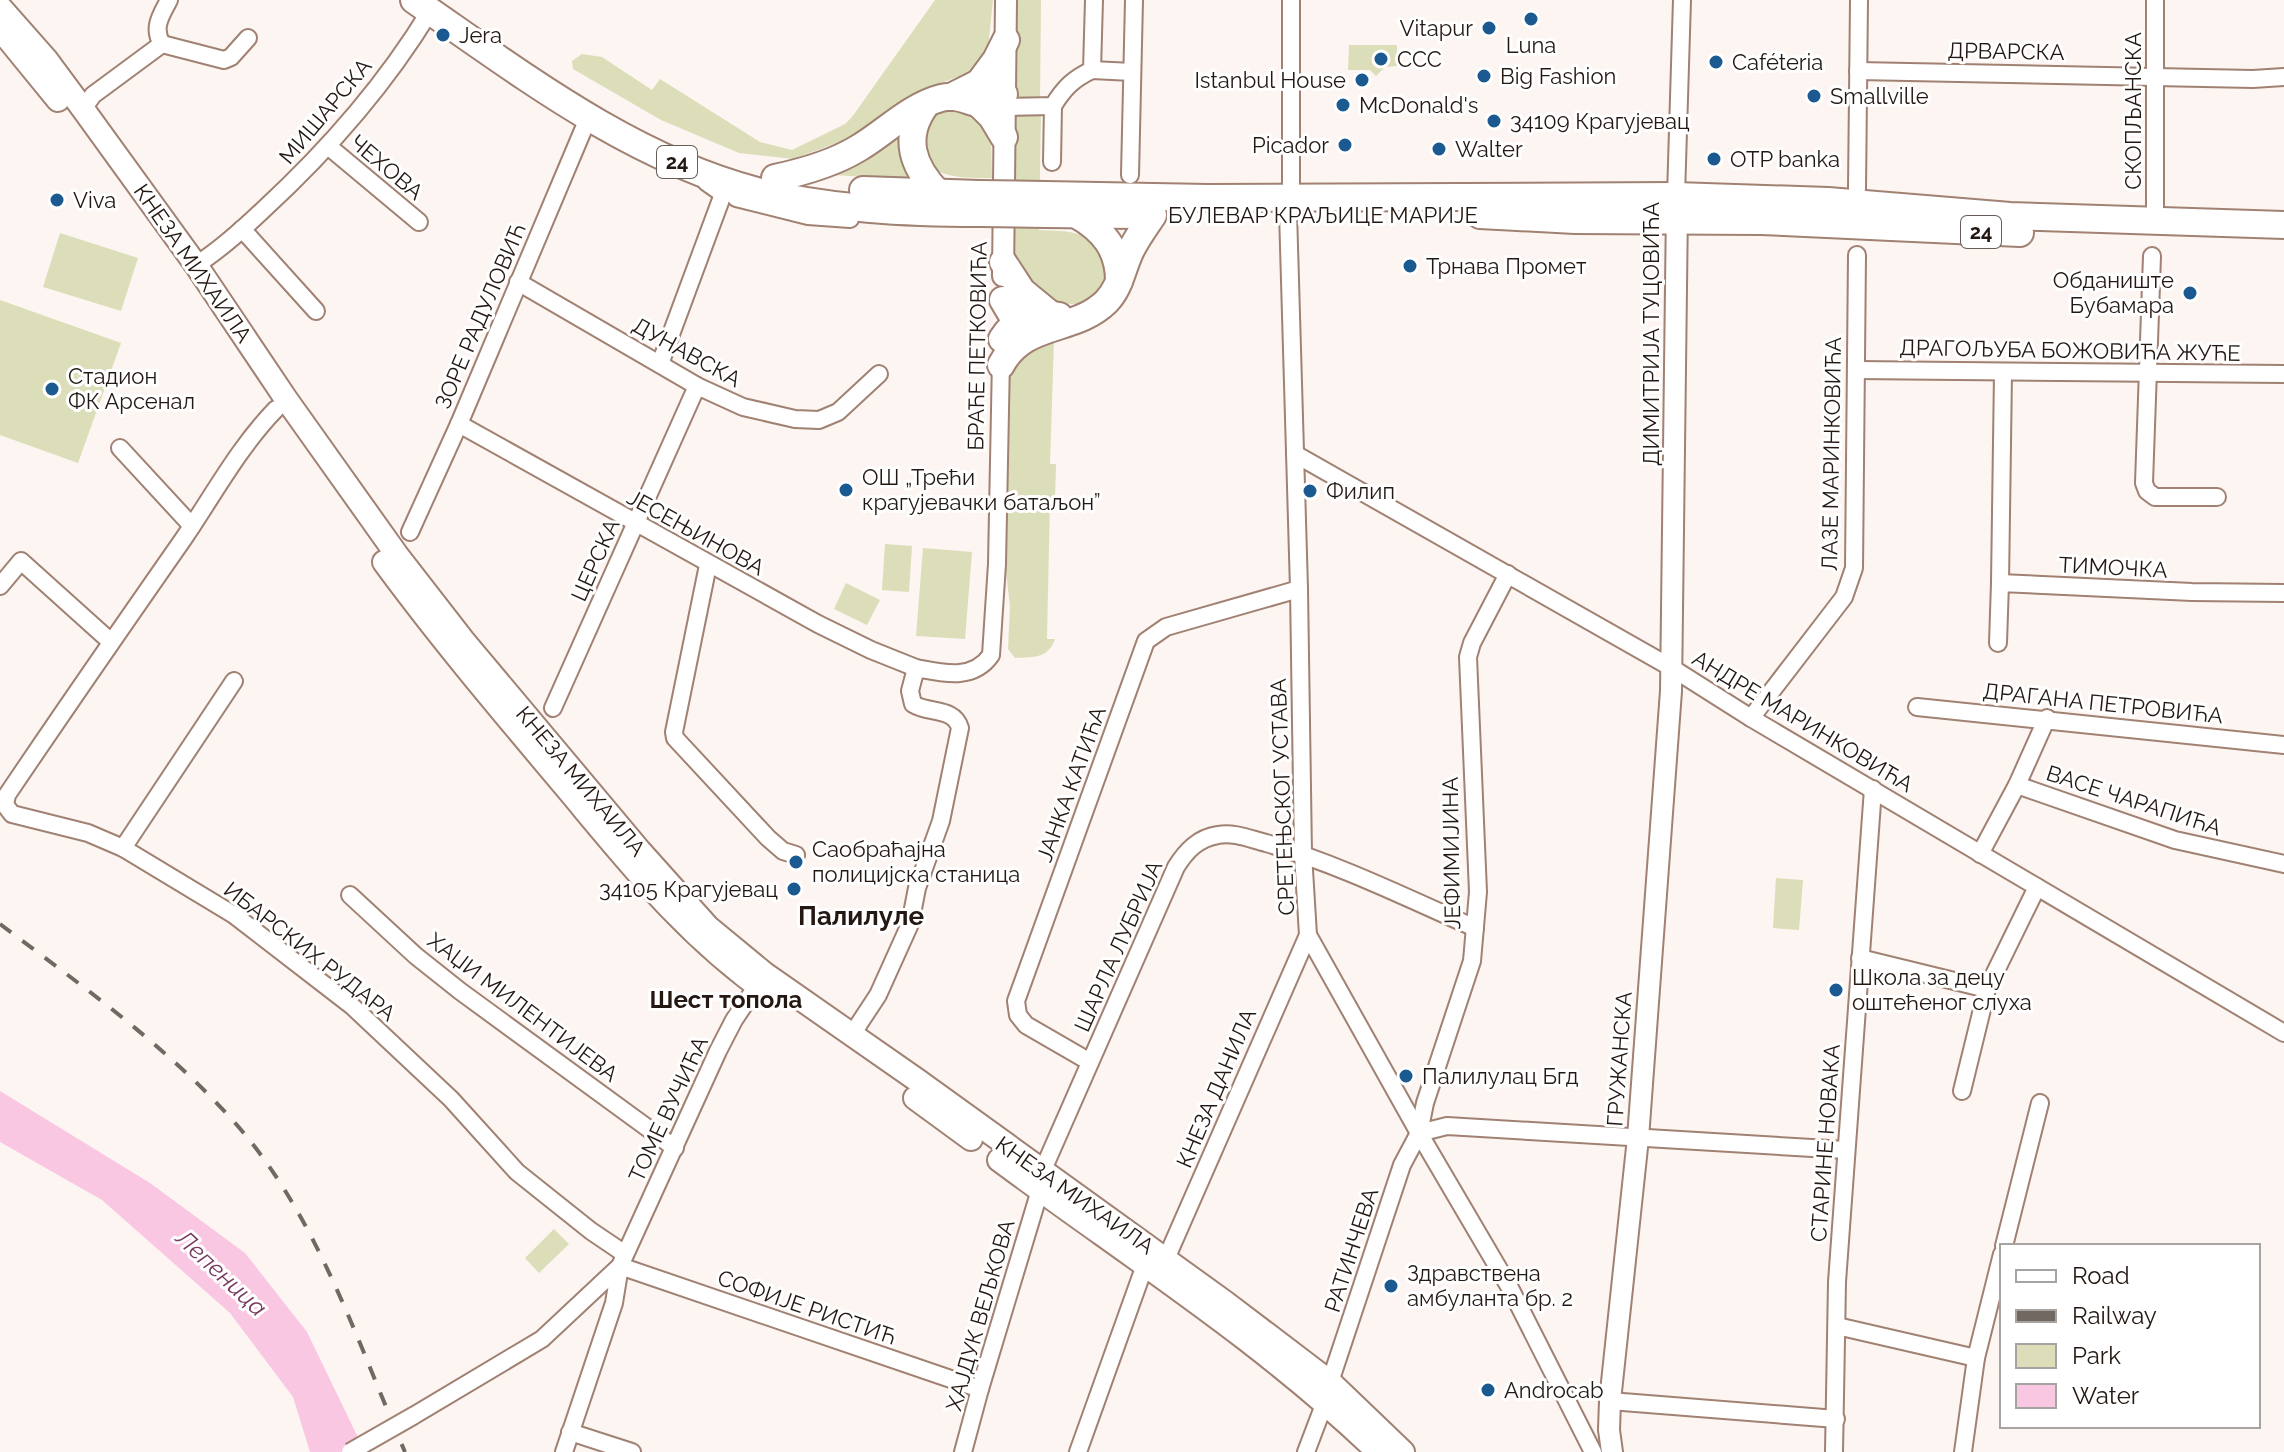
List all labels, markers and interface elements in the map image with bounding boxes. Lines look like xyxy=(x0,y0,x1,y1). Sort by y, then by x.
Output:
marker: Luna xyxy=(1522,10,1540,28)
place label: Vitapur xyxy=(1400,15,1473,41)
marker: Vitapur xyxy=(1480,19,1498,37)
place label: Jera xyxy=(459,22,502,48)
marker: Jera xyxy=(434,26,452,44)
place label: Luna xyxy=(1506,32,1556,58)
street label: СКОПЉАНСКА xyxy=(2120,32,2146,190)
street label: ДРВАРСКА xyxy=(1947,37,2065,65)
place label: CCC xyxy=(1397,46,1442,72)
place label: Caféteria xyxy=(1732,49,1823,75)
marker: CCC xyxy=(1372,50,1390,68)
street label: МИШАРСКА xyxy=(273,53,377,169)
marker: Caféteria xyxy=(1707,53,1725,71)
place label: Big Fashion xyxy=(1500,63,1616,89)
place label: Istanbul House xyxy=(1195,67,1346,93)
marker: Big Fashion xyxy=(1475,67,1493,85)
marker: Istanbul House xyxy=(1353,71,1371,89)
place label: Smallville xyxy=(1830,83,1929,109)
marker: Smallville xyxy=(1805,87,1823,105)
place label: McDonald's xyxy=(1359,92,1478,118)
marker: McDonald's xyxy=(1334,96,1352,114)
place label: 34109 Крагујевац xyxy=(1510,108,1690,134)
marker: 34109 Крагујевац xyxy=(1485,112,1503,130)
street label: ЧЕХОВА xyxy=(345,129,429,205)
place label: Picador xyxy=(1252,132,1329,158)
marker: Picador xyxy=(1336,136,1354,154)
place label: Walter xyxy=(1455,136,1523,162)
marker: Walter xyxy=(1430,140,1448,158)
road number: 24 xyxy=(657,146,697,178)
place label: OTP banka xyxy=(1730,146,1840,172)
marker: OTP banka xyxy=(1705,150,1723,168)
street label: КНЕЗА МИХАИЛА xyxy=(129,179,257,347)
place label: Viva xyxy=(73,187,116,213)
marker: Viva xyxy=(48,191,66,209)
street label: БУЛЕВАР КРАЉИЦЕ МАРИЈЕ xyxy=(1168,202,1478,228)
street label: ДИМИТРИЈА ТУЦОВИЋА xyxy=(1638,202,1664,466)
road number: 24 xyxy=(1961,216,2001,248)
street label: ЗОРЕ РАДУЛОВИЋ xyxy=(429,220,531,412)
street label: БРАЋЕ ПЕТКОВИЋА xyxy=(962,241,992,451)
place label: Трнава Промет xyxy=(1426,253,1587,279)
marker: Трнава Промет xyxy=(1401,257,1419,275)
place label: Обданиште Бубамара xyxy=(2053,267,2174,318)
marker: Обданиште Бубамара xyxy=(2181,284,2199,302)
street label: ДУНАВСКА xyxy=(628,312,746,392)
street label: ДРАГОЉУБА БОЖОВИЋА ЖУЋЕ xyxy=(1899,334,2241,366)
street label: ЛАЗЕ МАРИНКОВИЋА xyxy=(1816,337,1846,571)
place label: Стадион ФК Арсенал xyxy=(68,363,195,414)
marker: Стадион ФК Арсенал xyxy=(43,380,61,398)
place label: ОШ „Трећи крагујевачки батаљон” xyxy=(862,464,1101,515)
place label: Филип xyxy=(1326,478,1395,504)
marker: ОШ „Трећи крагујевачки батаљон” xyxy=(837,481,855,499)
marker: Филип xyxy=(1301,482,1319,500)
street label: ЈЕСЕЊИНОВА xyxy=(623,484,769,581)
street label: ЦЕРСКА xyxy=(565,515,625,605)
street label: ТИМОЧКА xyxy=(2058,551,2168,583)
street label: АНДРЕ МАРИНКОВИЋА xyxy=(1688,645,1918,797)
street label: ДРАГАНА ПЕТРОВИЋА xyxy=(1982,677,2224,729)
street label: СРЕТЕЊСКОГ УСТАВА xyxy=(1265,678,1299,916)
street label: КНЕЗА МИХАИЛА xyxy=(511,701,651,861)
street label: ЈАНКА КАТИЋА xyxy=(1031,703,1111,865)
street label: ВАСЕ ЧАРАПИЋА xyxy=(2043,759,2225,841)
street label: ЈЕФИМИЈИНА xyxy=(1437,776,1465,930)
place label: Саобраћајна полицијска станица xyxy=(812,836,1020,887)
marker: Саобраћајна полицијска станица xyxy=(787,853,805,871)
street label: ШАРЛА ЛУБРИЈА xyxy=(1069,856,1167,1036)
street label: ИБАРСКИХ РУДАРА xyxy=(219,876,401,1026)
place label: 34105 Крагујевац xyxy=(599,876,778,902)
marker: 34105 Крагујевац xyxy=(785,880,803,898)
district label: Палилуле xyxy=(798,901,924,931)
street label: ХАЏИ МИЛЕНТИЈЕВА xyxy=(423,927,623,1087)
place label: Школа за децу оштећеног слуха xyxy=(1852,964,2032,1015)
marker: Школа за децу оштећеног слуха xyxy=(1827,981,1845,999)
district label: Шест топола xyxy=(650,985,803,1014)
street label: ГРУЖАНСКА xyxy=(1601,990,1637,1127)
street label: КНЕЗА ДАНИЛА xyxy=(1171,1004,1261,1171)
street label: ТОМЕ ВУЧИЋА xyxy=(623,1032,713,1186)
street label: СТАРИНЕ НОВАКА xyxy=(1805,1043,1845,1243)
place label: Палилулац Бгд xyxy=(1422,1063,1579,1089)
marker: Палилулац Бгд xyxy=(1397,1067,1415,1085)
street label: КНЕЗА МИХАИЛА xyxy=(991,1131,1159,1259)
street label: РАТИНЧЕВА xyxy=(1319,1184,1383,1315)
street label: ХАЈДУК ВЕЉКОВА xyxy=(940,1216,1020,1414)
water label: Лепеница xyxy=(169,1223,273,1322)
legend xyxy=(2000,1244,2260,1428)
place label: Здравствена амбуланта бр. 2 xyxy=(1407,1260,1573,1311)
text: Road xyxy=(2072,1261,2130,1290)
street label: СОФИЈЕ РИСТИЋ xyxy=(714,1264,900,1350)
marker: Здравствена амбуланта бр. 2 xyxy=(1382,1277,1400,1295)
text: Railway xyxy=(2072,1301,2157,1330)
text: Park xyxy=(2072,1341,2121,1370)
place label: Androcab xyxy=(1504,1377,1603,1403)
marker: Androcab xyxy=(1479,1381,1497,1399)
text: Water xyxy=(2072,1381,2140,1410)

